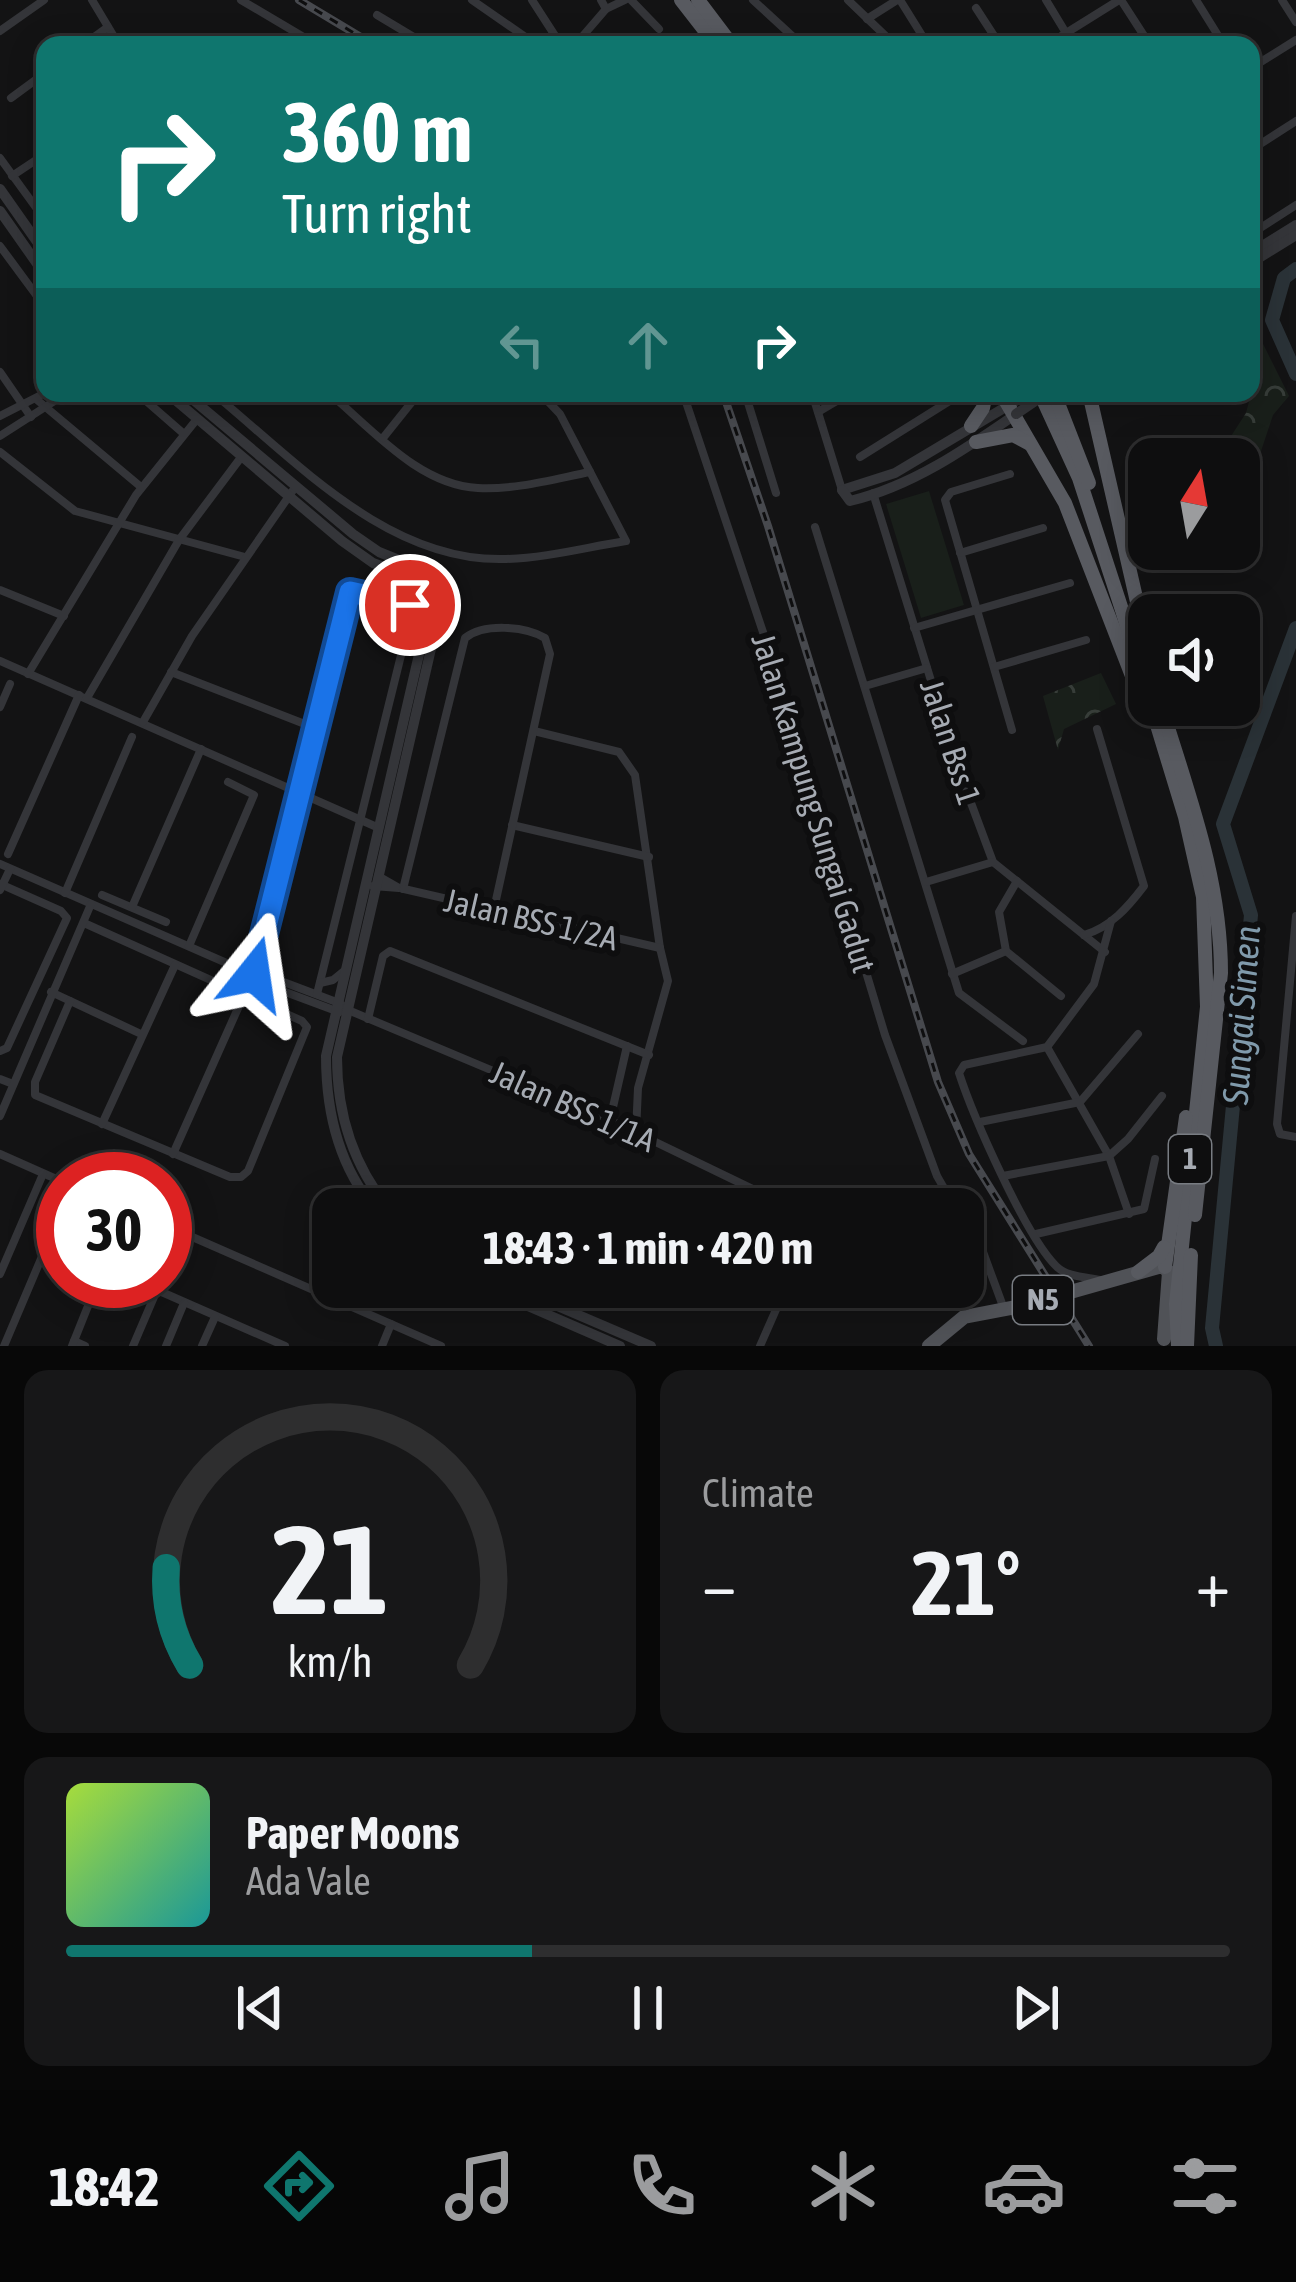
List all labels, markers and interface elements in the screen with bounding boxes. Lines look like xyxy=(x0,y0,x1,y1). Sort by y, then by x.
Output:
icon: right xyxy=(84,84,240,240)
text: 360 m xyxy=(282,84,472,180)
text: Turn right xyxy=(282,183,472,244)
icon: left xyxy=(489,312,555,378)
icon: ahead xyxy=(615,312,681,378)
icon: right xyxy=(741,312,807,378)
north arrow xyxy=(1128,438,1260,570)
map controls xyxy=(1128,438,1260,726)
pin xyxy=(359,554,461,656)
icon: arrive xyxy=(377,572,443,638)
button: sound xyxy=(1128,594,1260,726)
street label: Jalan Kampung Sungai Gadut xyxy=(744,629,884,977)
street label: Jalan Bss 1 xyxy=(913,675,989,809)
street label: Jalan BSS 1/2A xyxy=(441,881,622,958)
position arrow xyxy=(191,911,317,1037)
water label: Sungai Simen xyxy=(1214,924,1268,1107)
street label: Jalan BSS 1/1A xyxy=(485,1053,662,1160)
road number: 1 xyxy=(1169,1135,1211,1183)
speed limit sign: 30 xyxy=(36,1152,192,1308)
text: 18:43 · 1 min · 420 m xyxy=(483,1222,813,1274)
road number: N5 xyxy=(1013,1276,1073,1324)
text: Climate xyxy=(702,1471,814,1515)
text: 21 xyxy=(271,1497,389,1640)
text: 21° xyxy=(911,1531,1021,1634)
text: − xyxy=(702,1545,736,1621)
text: + xyxy=(1196,1545,1230,1621)
text: km/h xyxy=(287,1636,373,1685)
text: Paper Moons xyxy=(246,1807,459,1859)
text: Ada Vale xyxy=(246,1859,371,1903)
icon: previous xyxy=(227,1975,293,2041)
icon: pause xyxy=(615,1975,681,2041)
icon: next xyxy=(1003,1975,1069,2041)
icon: directions xyxy=(257,2144,341,2228)
icon: music xyxy=(438,2144,522,2228)
icon: phone xyxy=(620,2144,704,2228)
icon: climate xyxy=(801,2144,885,2228)
icon: car xyxy=(982,2144,1066,2228)
icon: filters xyxy=(1163,2144,1247,2228)
text: 18:42 xyxy=(49,2156,160,2217)

